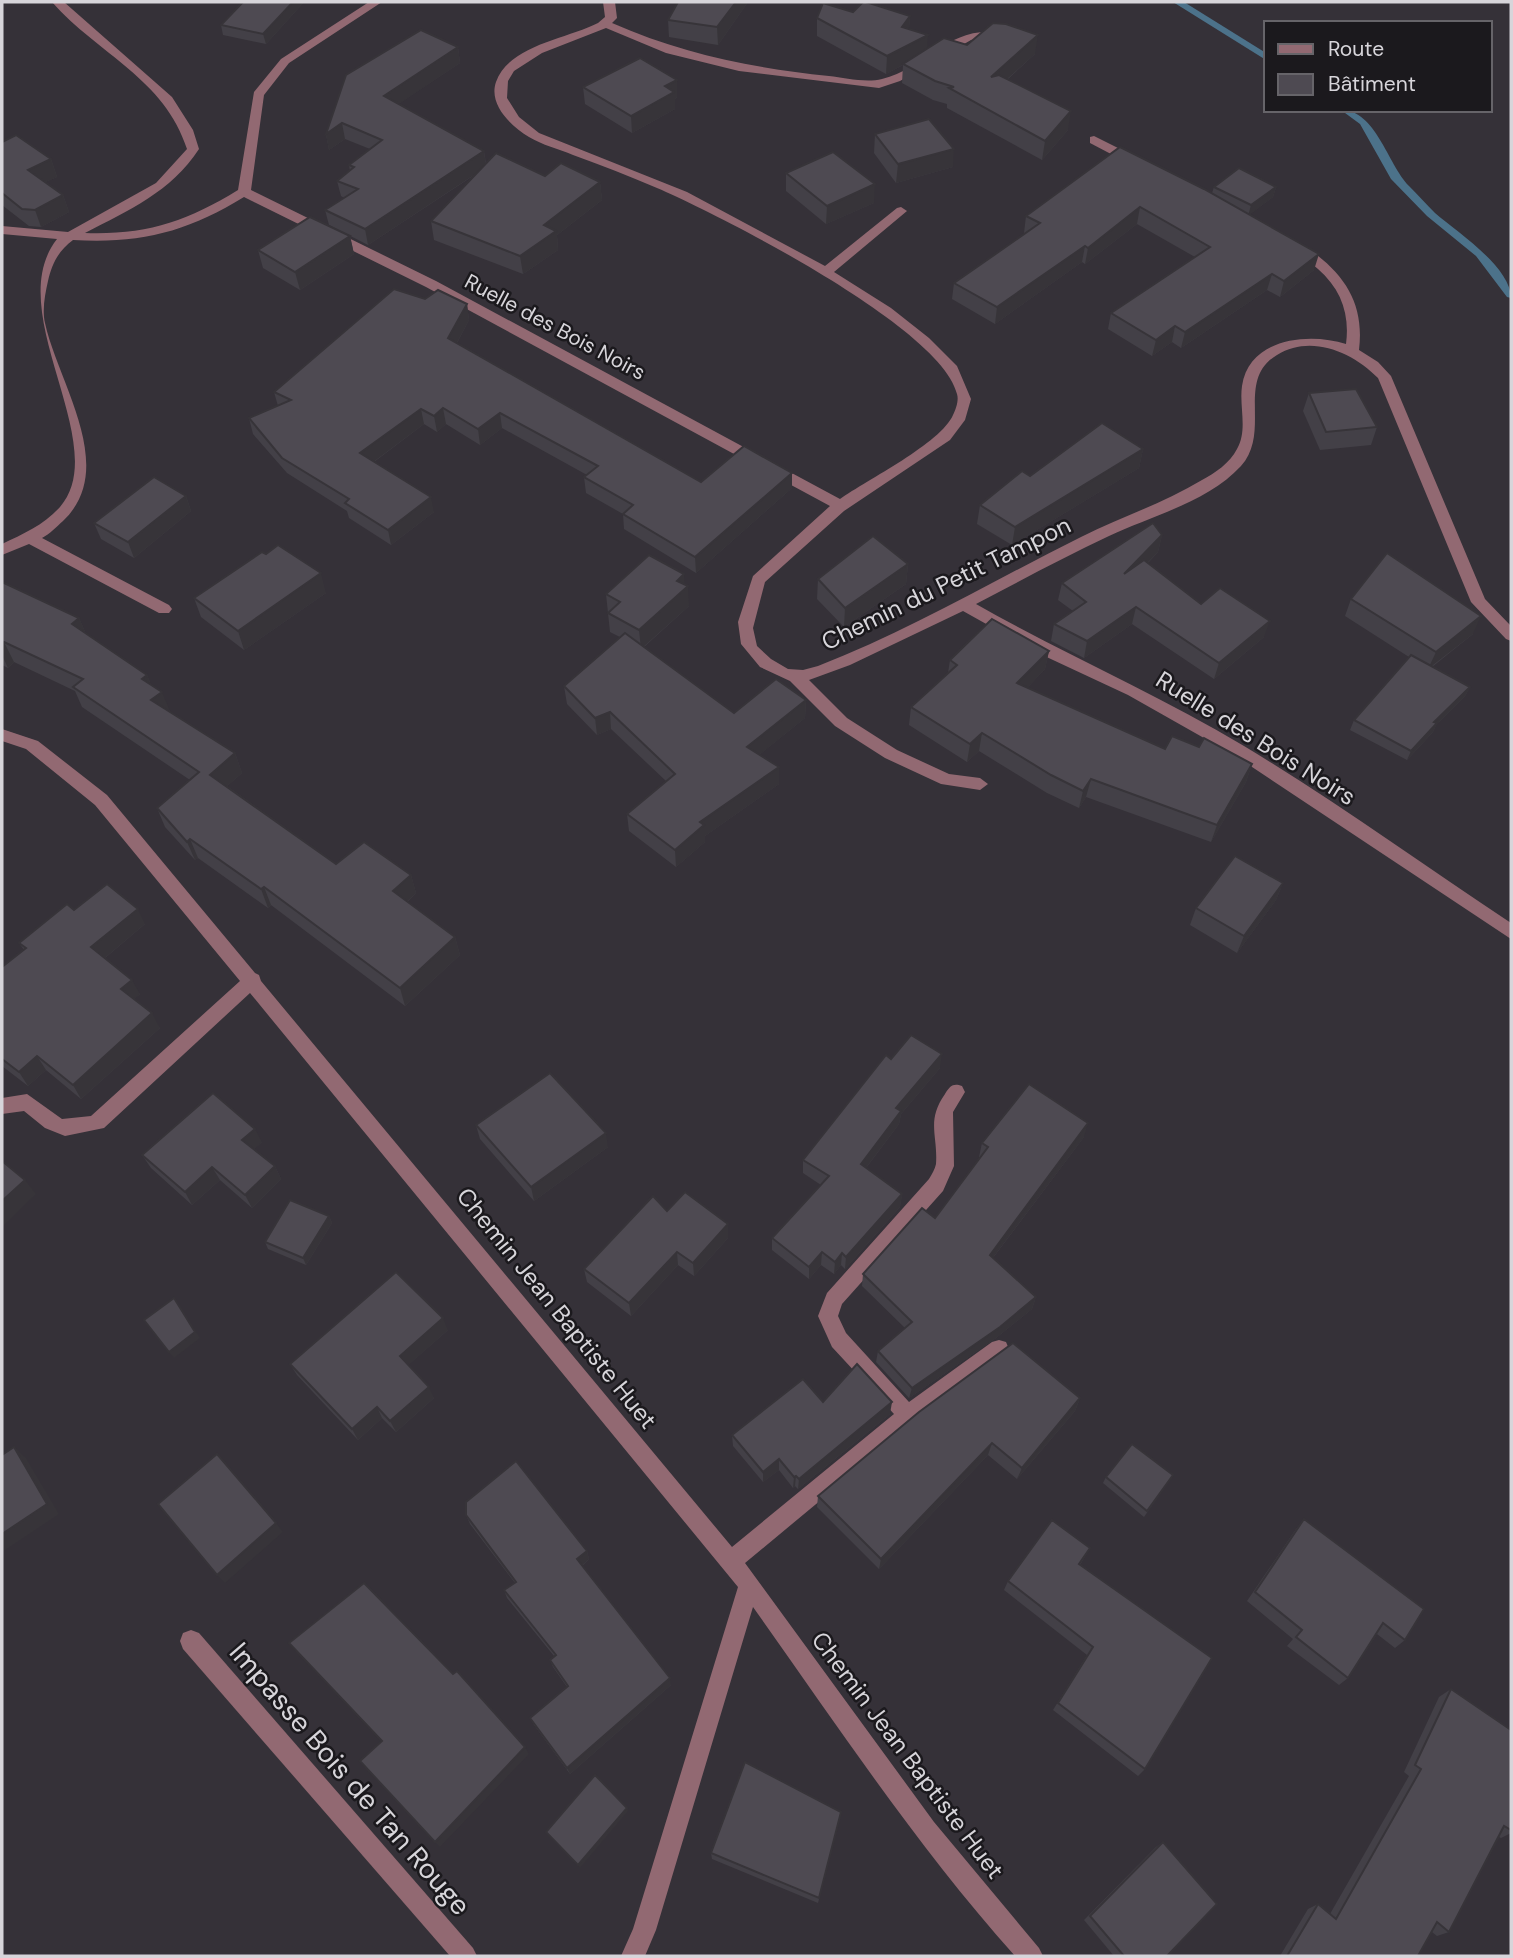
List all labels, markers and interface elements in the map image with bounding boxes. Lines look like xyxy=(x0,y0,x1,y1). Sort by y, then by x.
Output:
legend xyxy=(1264,21,1492,112)
text: Route xyxy=(1328,35,1384,63)
text: Bâtiment xyxy=(1328,70,1416,98)
street label: Ruelle des Bois Noirs xyxy=(460,267,650,387)
street label: Chemin du Petit Tampon xyxy=(816,509,1076,657)
street label: Ruelle des Bois Noirs xyxy=(1150,664,1362,812)
street label: Chemin Jean Baptiste Huet xyxy=(450,1181,664,1435)
street label: Chemin Jean Baptiste Huet xyxy=(805,1625,1011,1885)
street label: Impasse Bois de Tan Rouge xyxy=(221,1635,479,1923)

